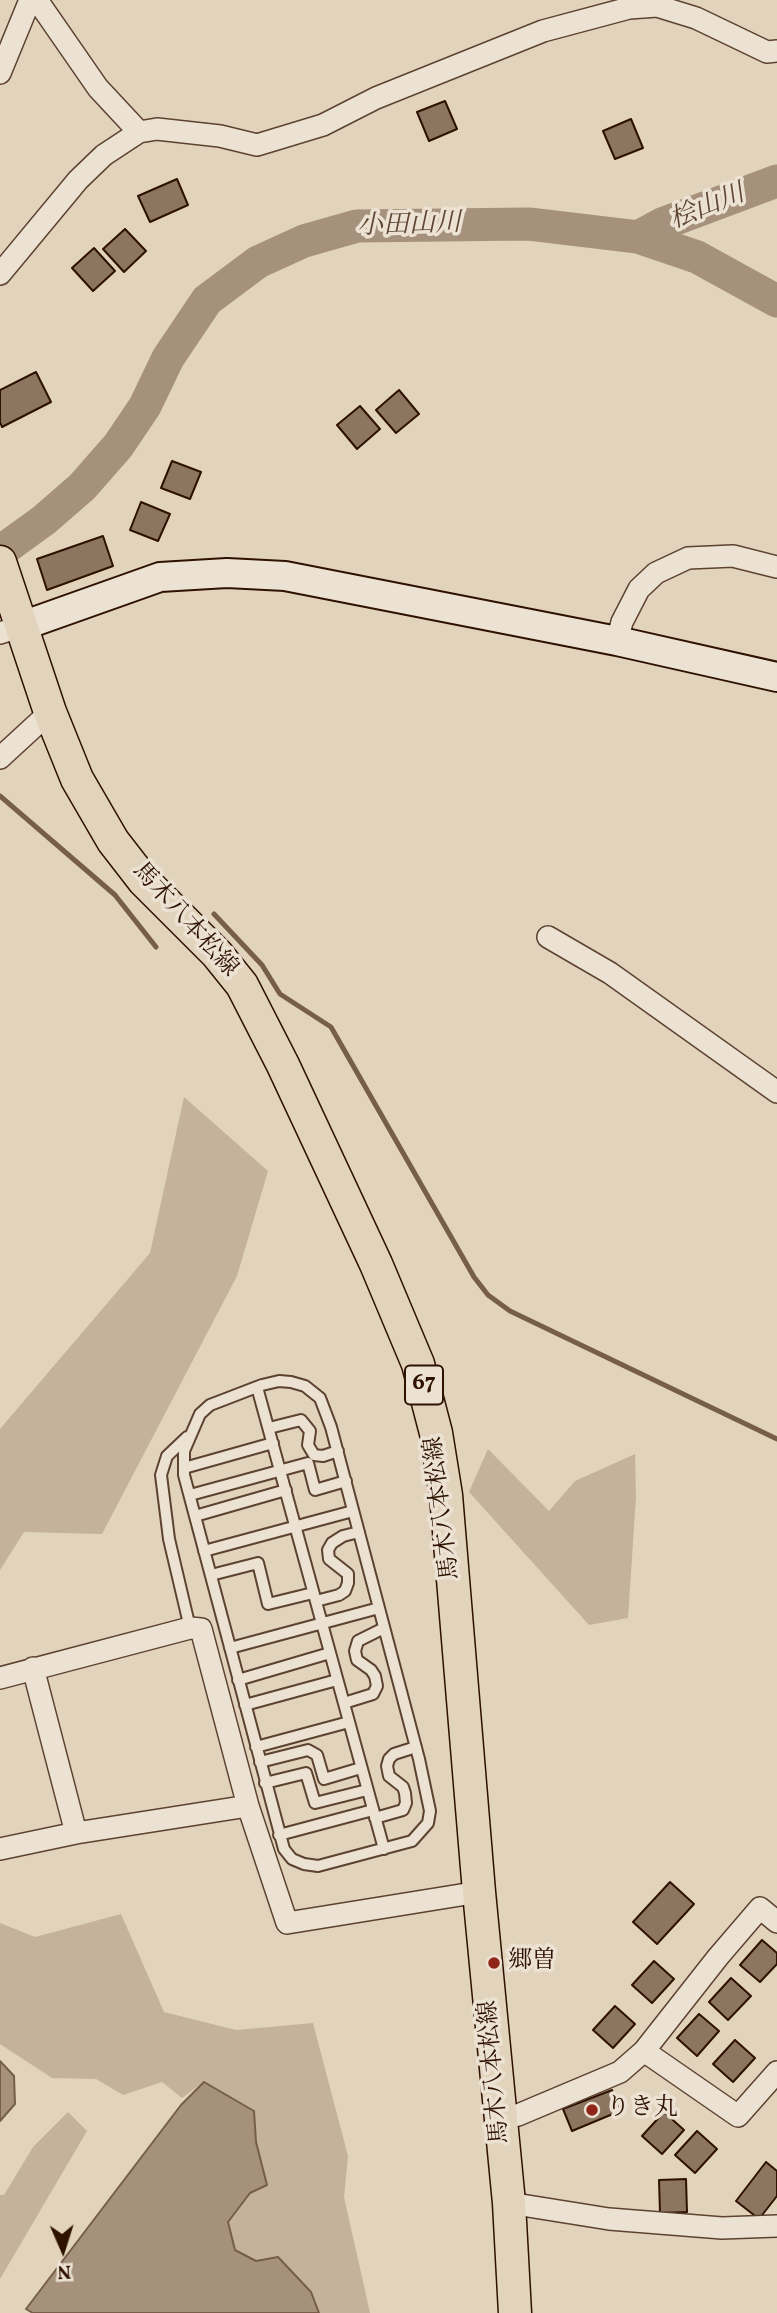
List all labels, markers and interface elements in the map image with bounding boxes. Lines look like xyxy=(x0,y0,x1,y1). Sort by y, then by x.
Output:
water label: 桧山川 xyxy=(666,180,750,238)
water label: 小田山川 xyxy=(356,210,462,244)
street label: 馬木八本松線 xyxy=(125,858,243,984)
road number: 67 xyxy=(405,1366,443,1404)
street label: 馬木八本松線 xyxy=(421,1435,467,1581)
place label: 郷曽 xyxy=(508,1949,556,1977)
marker: 郷曽 xyxy=(486,1955,502,1971)
street label: 馬木八本松線 xyxy=(475,1999,517,2145)
place label: りき丸 xyxy=(606,2096,678,2124)
marker: りき丸 xyxy=(584,2102,600,2118)
north arrow xyxy=(28,2215,98,2285)
text: N xyxy=(57,2258,72,2284)

